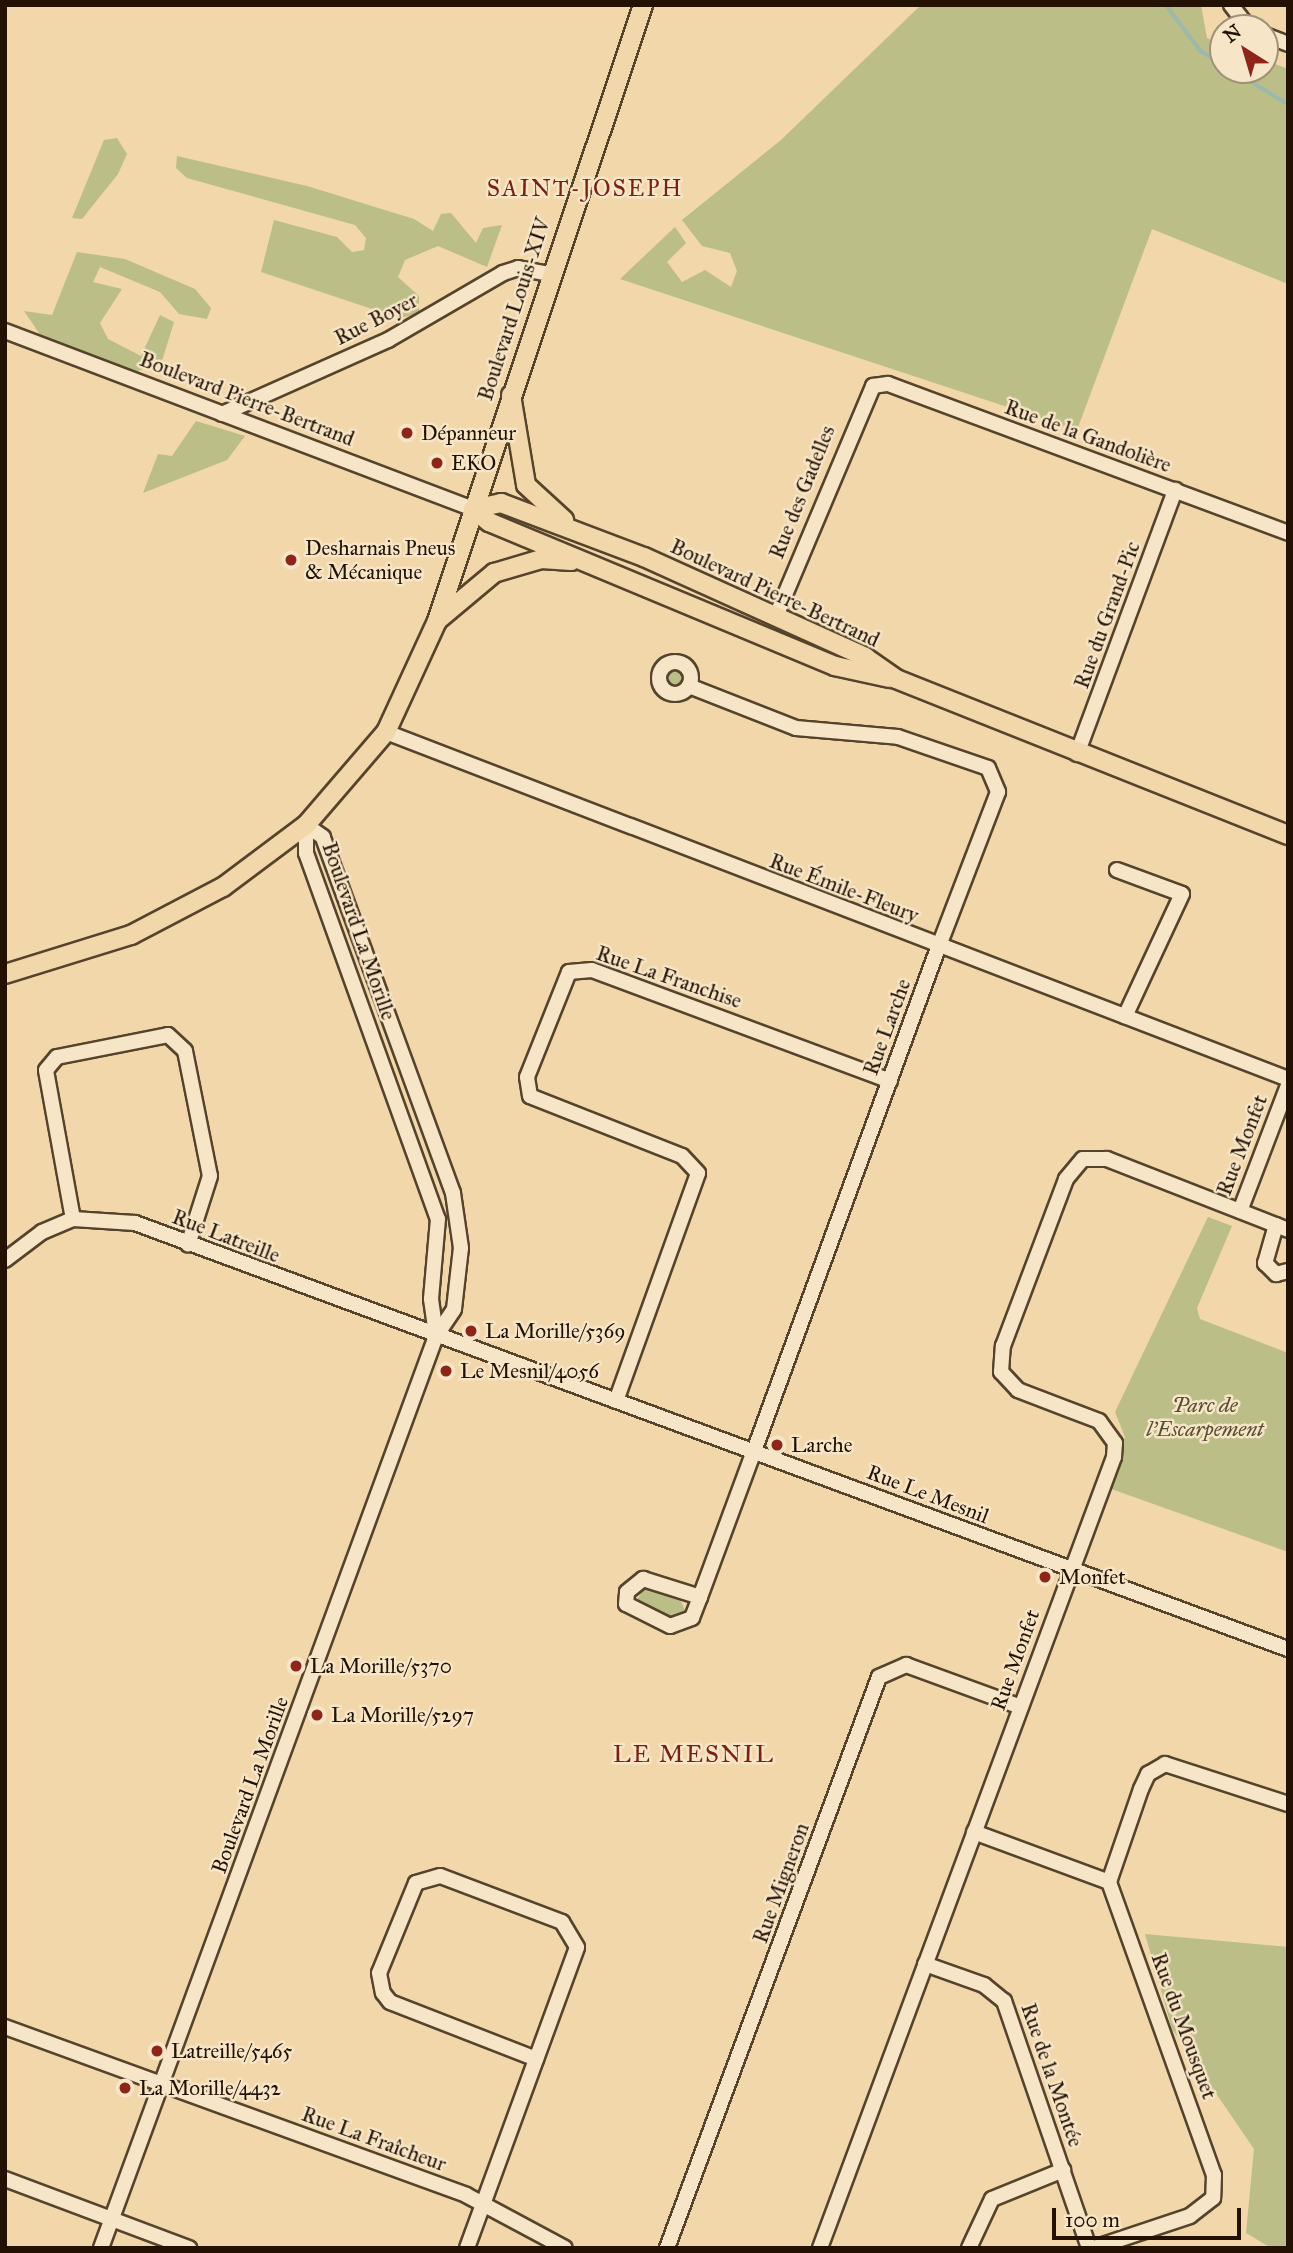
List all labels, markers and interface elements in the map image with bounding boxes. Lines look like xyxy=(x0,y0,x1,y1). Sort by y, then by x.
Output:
north arrow xyxy=(1209,14,1279,84)
text: N xyxy=(1219,19,1246,47)
district label: SAINT-JOSEPH xyxy=(488,174,682,202)
street label: Boulevard Louis-XIV xyxy=(472,214,556,404)
street label: Rue Boyer xyxy=(330,287,422,351)
street label: Boulevard Pierre-Bertrand xyxy=(136,346,358,452)
street label: Rue de la Gandolière xyxy=(1001,394,1175,478)
place label: Dépanneur xyxy=(421,420,516,446)
street label: Rue des Gadelles xyxy=(764,422,840,562)
marker: Dépanneur xyxy=(399,425,415,441)
place label: EKO xyxy=(451,450,496,476)
marker: EKO xyxy=(429,455,445,471)
street label: Boulevard Pierre-Bertrand xyxy=(666,533,884,653)
place label: Desharnais Pneus & Mécanique xyxy=(305,535,455,585)
street label: Rue du Grand-Pic xyxy=(1069,538,1145,692)
marker: Desharnais Pneus & Mécanique xyxy=(283,552,299,568)
street label: Boulevard La Morille xyxy=(317,839,401,1023)
street label: Rue Émile-Fleury xyxy=(766,848,922,928)
street label: Rue La Franchise xyxy=(593,940,745,1014)
street label: Rue Larche xyxy=(858,976,916,1078)
street label: Rue Monfet xyxy=(1211,1091,1273,1199)
street label: Rue Latreille xyxy=(169,1204,283,1268)
place label: La Morille/5369 xyxy=(485,1318,626,1344)
marker: La Morille/5369 xyxy=(463,1323,479,1339)
place label: Le Mesnil/4056 xyxy=(460,1358,599,1384)
marker: Le Mesnil/4056 xyxy=(438,1363,454,1379)
park label: Parc de l'Escarpement xyxy=(1146,1392,1264,1442)
place label: Larche xyxy=(791,1432,852,1458)
marker: Larche xyxy=(769,1437,785,1453)
street label: Rue Le Mesnil xyxy=(864,1459,992,1529)
place label: Monfet xyxy=(1059,1564,1126,1590)
marker: Monfet xyxy=(1037,1569,1053,1585)
street label: Rue Monfet xyxy=(985,1606,1045,1714)
place label: La Morille/5370 xyxy=(310,1653,452,1679)
marker: La Morille/5370 xyxy=(288,1658,304,1674)
street label: Boulevard La Morille xyxy=(206,1693,294,1877)
place label: La Morille/5297 xyxy=(331,1702,474,1728)
marker: La Morille/5297 xyxy=(309,1707,325,1723)
district label: LE MESNIL xyxy=(614,1741,774,1769)
street label: Rue Migneron xyxy=(748,1819,814,1947)
street label: Rue du Mousquet xyxy=(1146,1949,1222,2103)
street label: Rue de la Montée xyxy=(1016,2000,1088,2150)
place label: Latreille/5465 xyxy=(171,2038,292,2064)
marker: Latreille/5465 xyxy=(149,2043,165,2059)
place label: La Morille/4432 xyxy=(139,2075,281,2101)
marker: La Morille/4432 xyxy=(117,2080,133,2096)
street label: Rue La Fraîcheur xyxy=(298,2101,450,2177)
scale bar xyxy=(1055,2194,1244,2238)
text: 100 m xyxy=(1065,2207,1120,2233)

